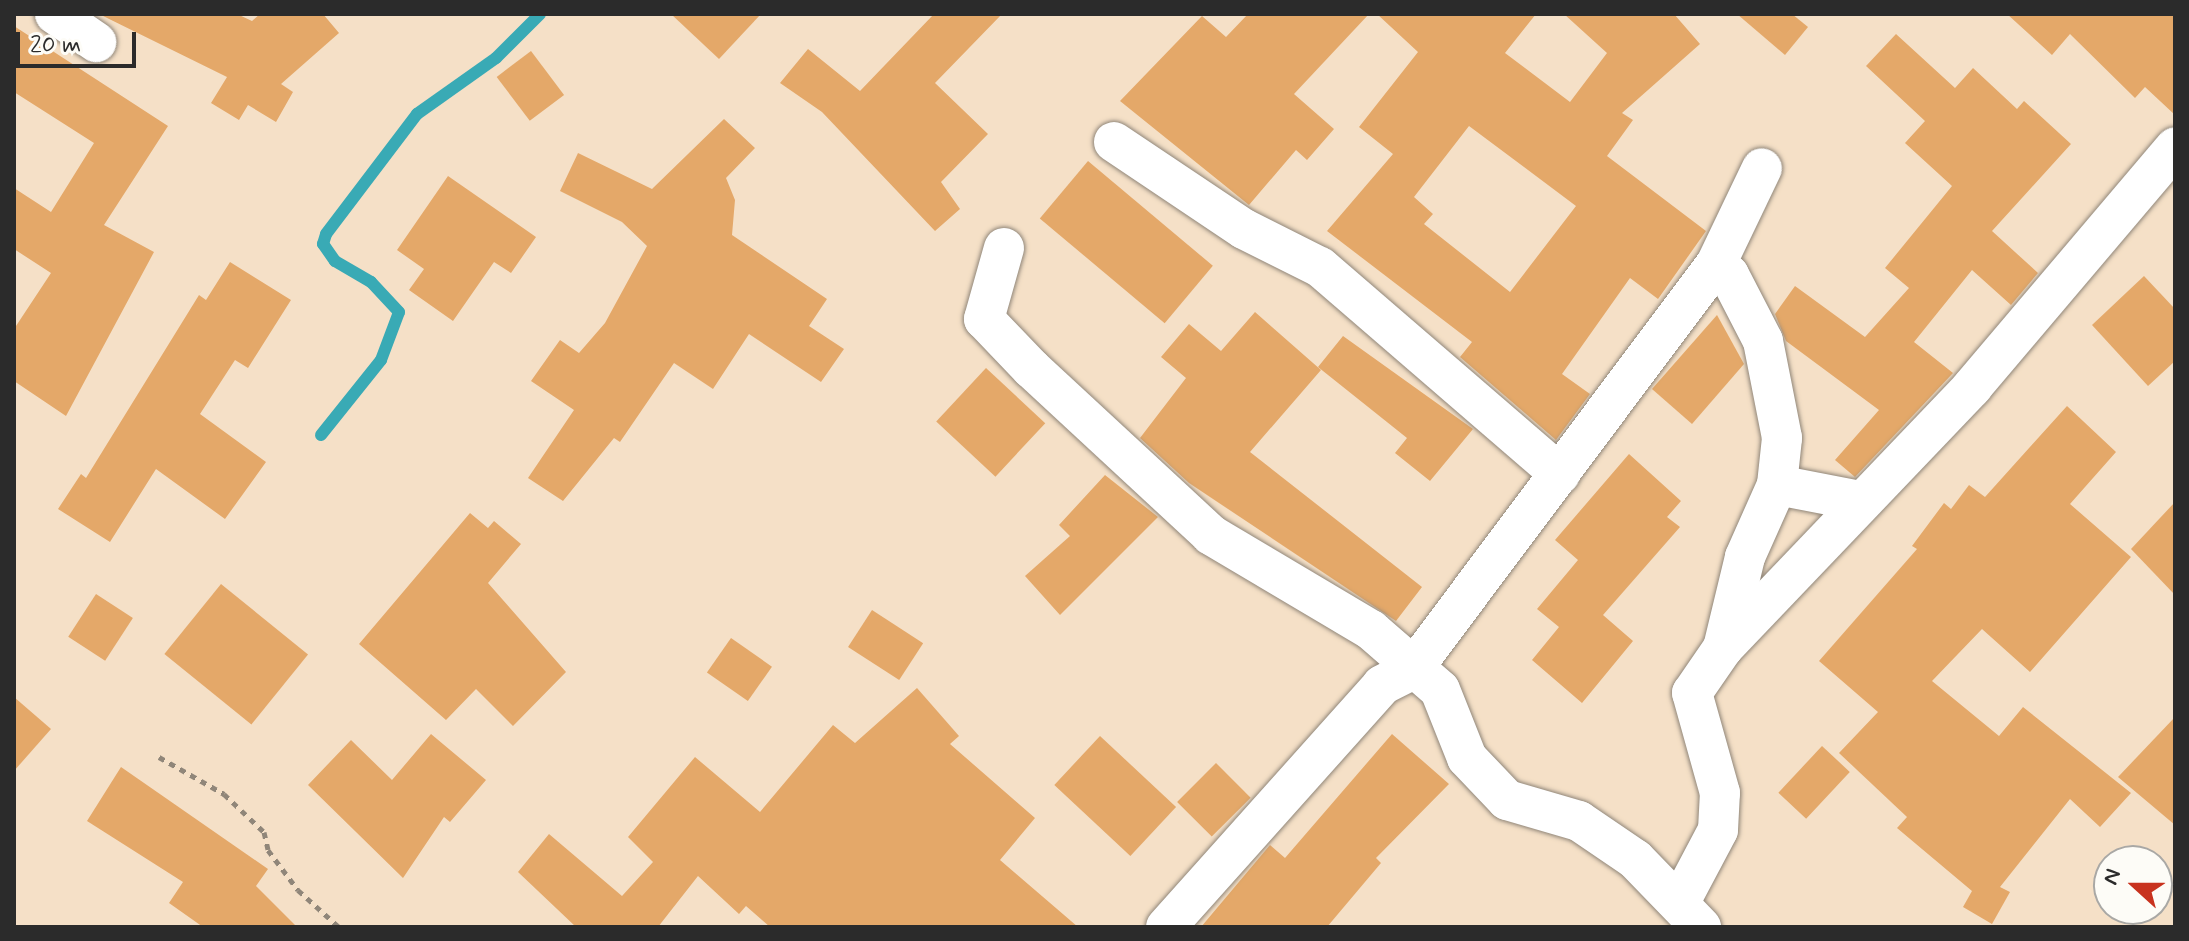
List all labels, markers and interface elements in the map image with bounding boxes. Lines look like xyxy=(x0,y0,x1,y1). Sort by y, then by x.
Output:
scale bar xyxy=(20,16,140,66)
text: 20 m xyxy=(30,30,81,61)
north arrow xyxy=(2093,845,2173,925)
text: N xyxy=(2097,865,2128,889)

